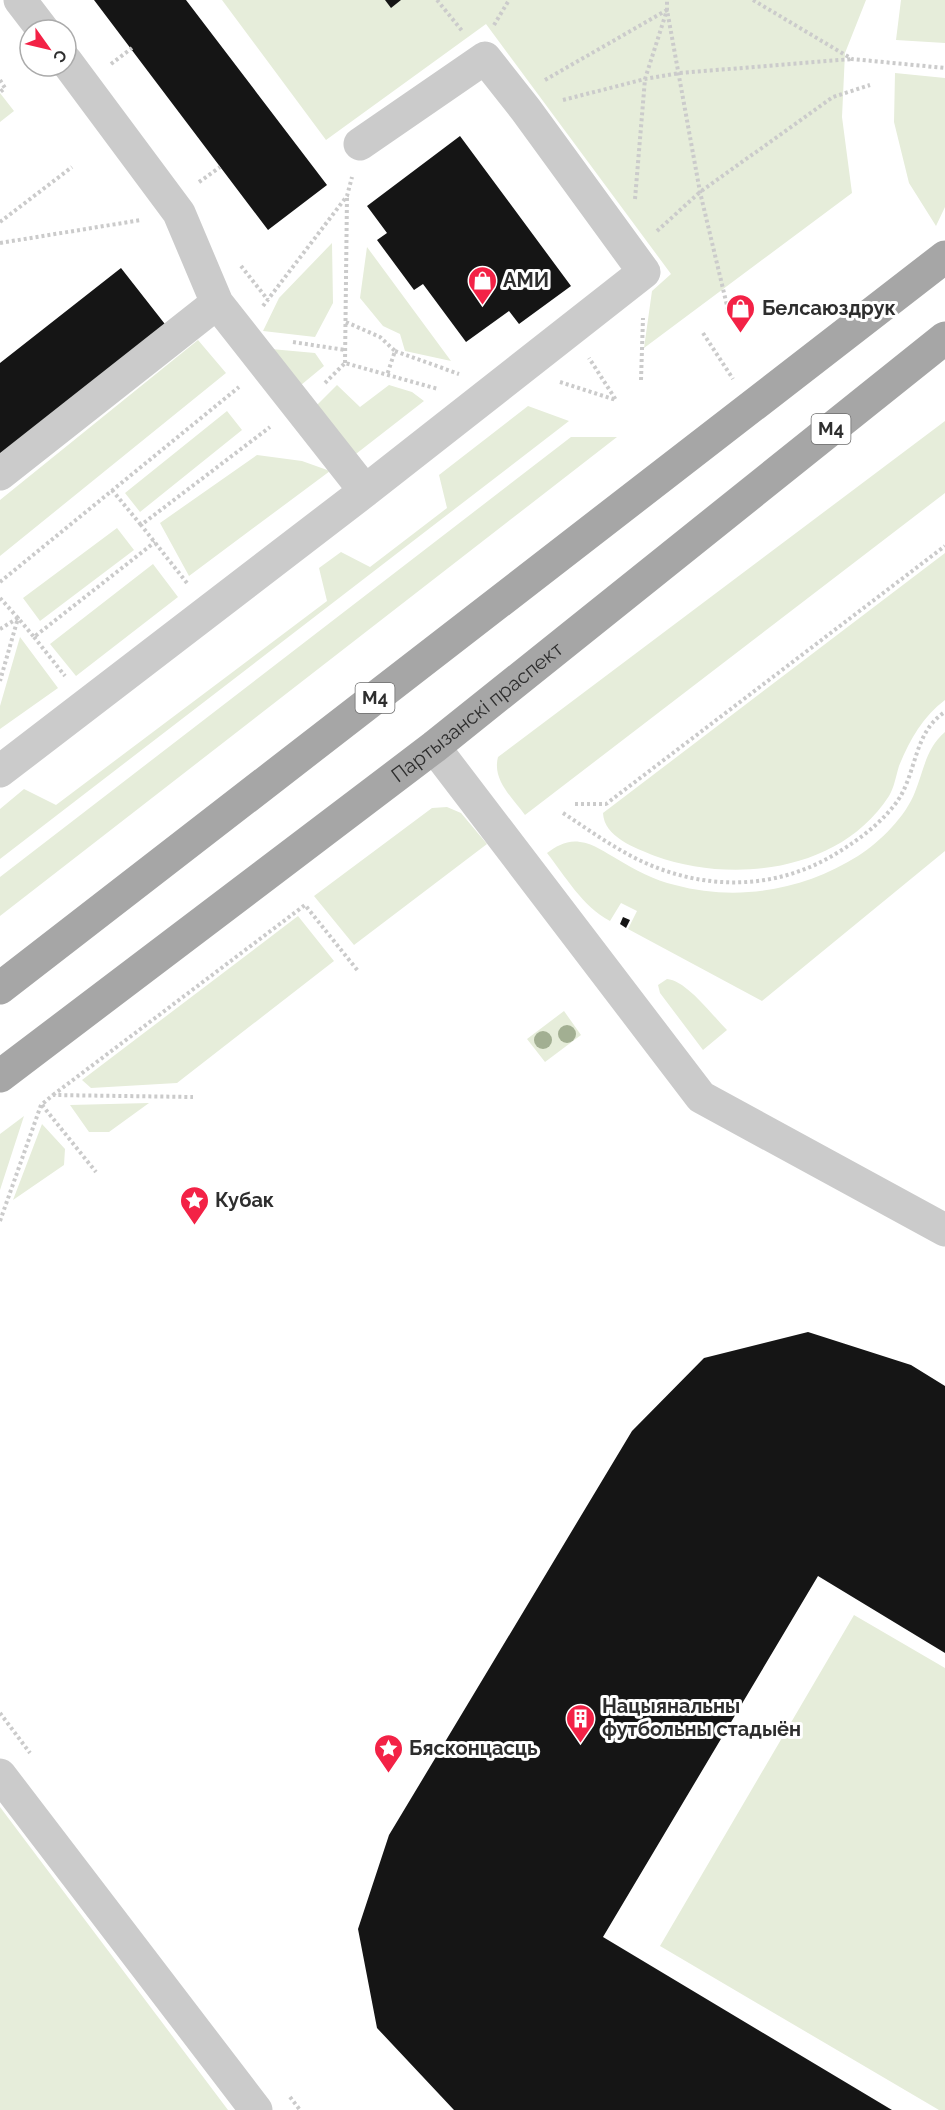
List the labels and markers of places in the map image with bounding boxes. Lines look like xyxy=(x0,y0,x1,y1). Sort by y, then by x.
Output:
shop icon: АМИ xyxy=(466,264,498,306)
place label: АМИ xyxy=(503,268,549,292)
shop icon: Белсаюздрук xyxy=(725,292,757,334)
place label: Белсаюздрук xyxy=(762,296,896,320)
place icon: Кубак xyxy=(178,1184,210,1226)
place label: Кубак xyxy=(215,1188,274,1212)
place label: Нацыянальны футбольны стадыён xyxy=(602,1694,801,1741)
building icon: Нацыянальны футбольны стадыён xyxy=(565,1702,597,1744)
place icon: Бясконцасць xyxy=(372,1732,404,1774)
place label: Бясконцасць xyxy=(409,1736,538,1760)

